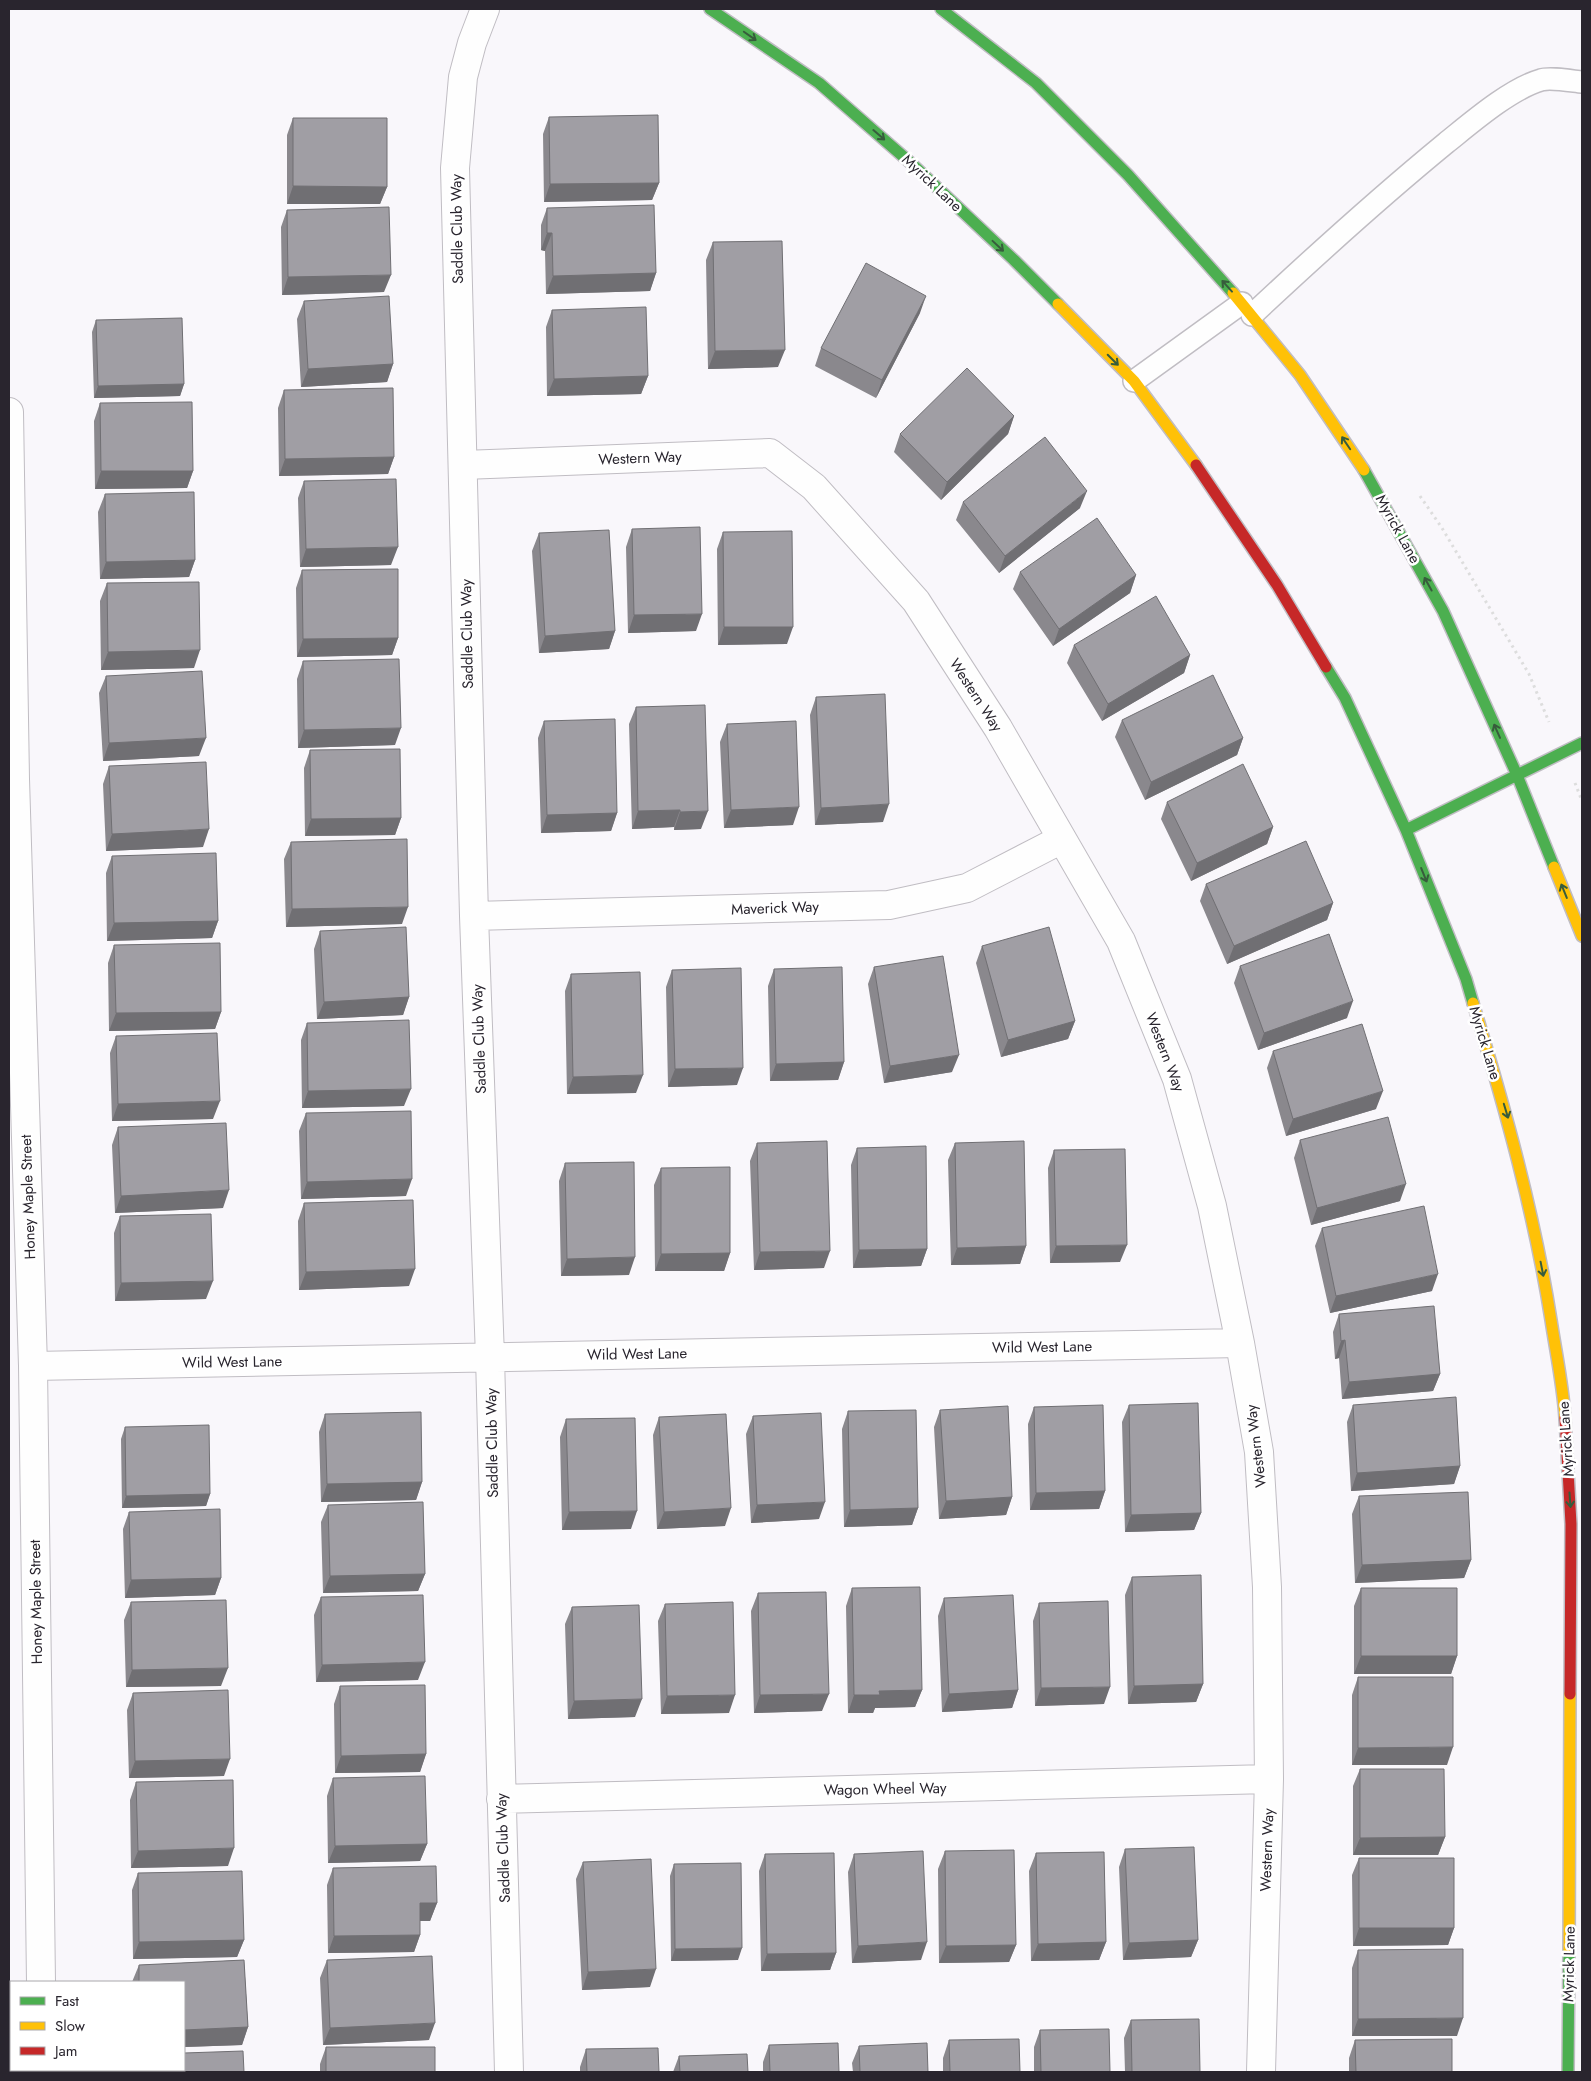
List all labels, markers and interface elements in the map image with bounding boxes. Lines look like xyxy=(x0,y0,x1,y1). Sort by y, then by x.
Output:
one-way arrow xyxy=(743,31,757,41)
one-way arrow xyxy=(872,130,885,141)
street label: Myrick Lane xyxy=(897,149,967,217)
street label: Saddle Club Way xyxy=(445,173,469,284)
one-way arrow xyxy=(992,240,1005,252)
one-way arrow xyxy=(1221,280,1233,293)
one-way arrow xyxy=(1107,354,1119,367)
one-way arrow xyxy=(1341,437,1351,451)
street label: Western Way xyxy=(598,446,682,470)
street label: Myrick Lane xyxy=(1370,491,1426,568)
one-way arrow xyxy=(1423,576,1433,591)
street label: Saddle Club Way xyxy=(455,578,479,689)
street label: Western Way xyxy=(944,654,1008,736)
one-way arrow xyxy=(1492,724,1502,739)
one-way arrow xyxy=(1420,867,1429,882)
one-way arrow xyxy=(1559,884,1568,899)
street label: Maverick Way xyxy=(731,895,820,921)
street label: Saddle Club Way xyxy=(466,983,492,1094)
street label: Myrick Lane xyxy=(1463,1004,1507,1083)
street label: Western Way xyxy=(1140,1009,1190,1095)
one-way arrow xyxy=(1501,1103,1511,1119)
street label: Honey Maple Street xyxy=(15,1134,41,1260)
one-way arrow xyxy=(1538,1261,1548,1277)
street label: Wild West Lane xyxy=(992,1335,1093,1359)
street label: Wild West Lane xyxy=(587,1342,688,1366)
street label: Wild West Lane xyxy=(182,1350,283,1374)
street label: Saddle Club Way xyxy=(480,1387,504,1498)
street label: Myrick Lane xyxy=(1552,1400,1580,1477)
street label: Western Way xyxy=(1240,1403,1272,1489)
one-way arrow xyxy=(1565,1492,1574,1508)
street label: Honey Maple Street xyxy=(24,1539,48,1665)
street label: Wagon Wheel Way xyxy=(823,1777,947,1801)
street label: Saddle Club Way xyxy=(490,1792,516,1903)
street label: Western Way xyxy=(1255,1808,1279,1892)
street label: Myrick Lane xyxy=(1557,1926,1581,2002)
legend xyxy=(10,1981,185,2071)
text: Fast xyxy=(55,1990,79,2012)
text: Slow xyxy=(55,2015,86,2037)
text: Jam xyxy=(53,2040,78,2062)

